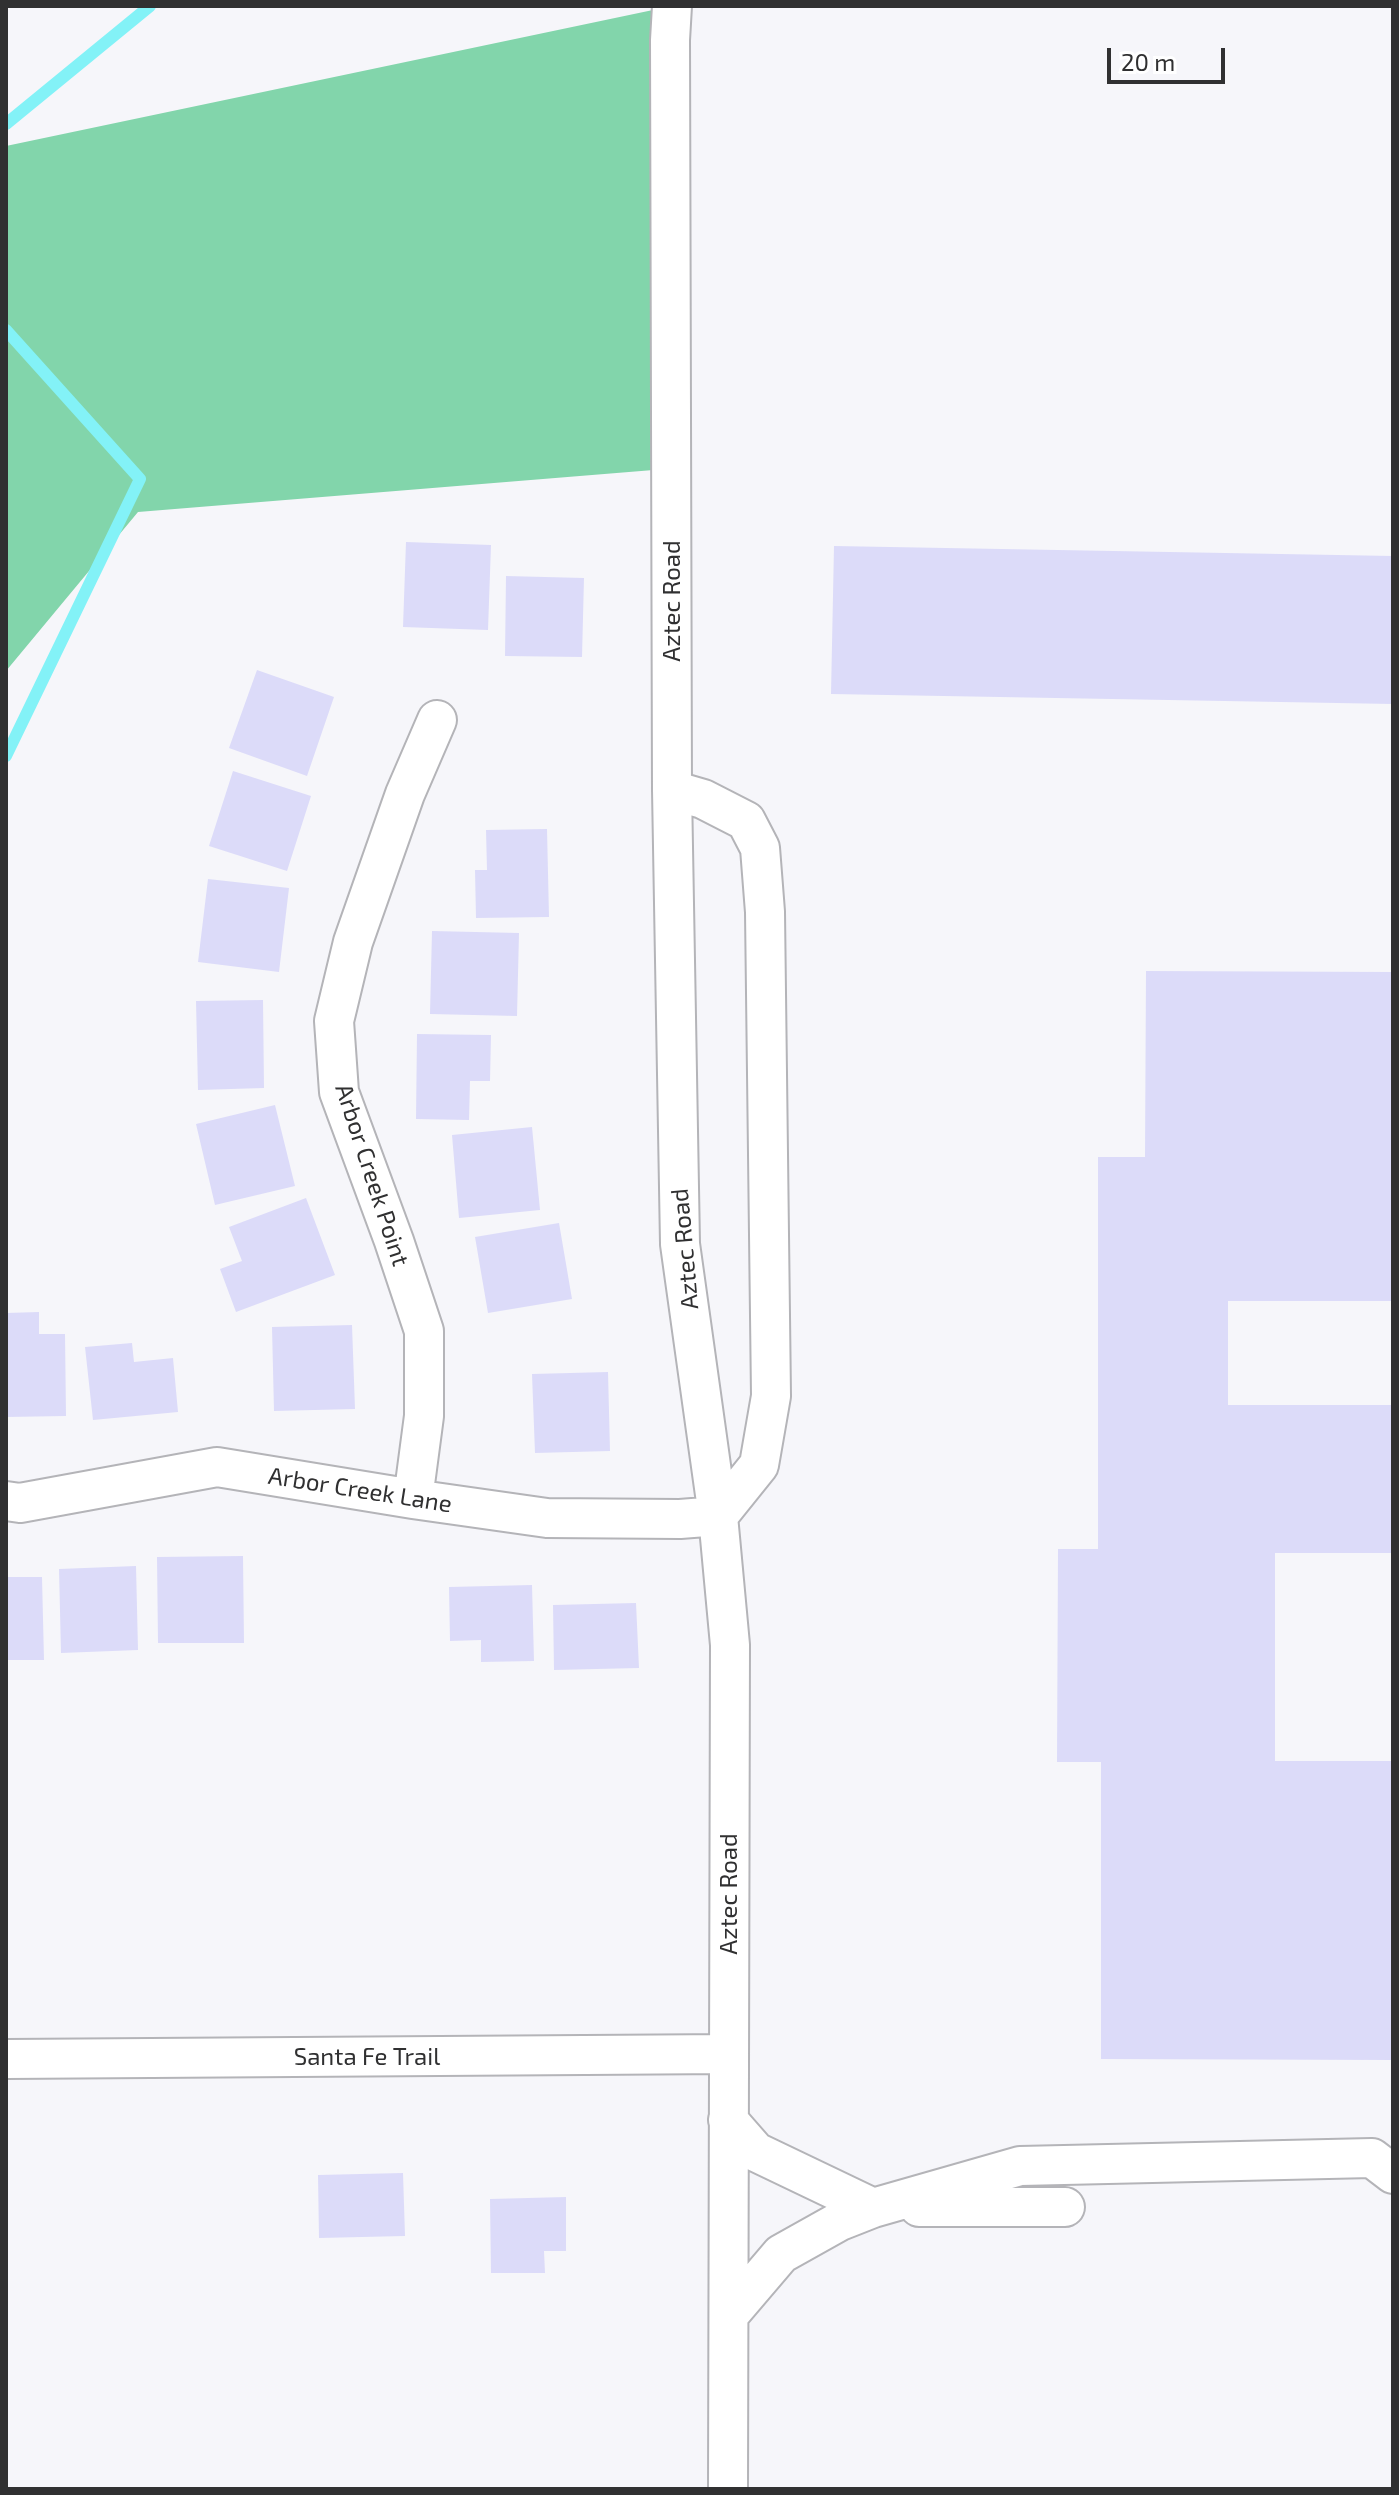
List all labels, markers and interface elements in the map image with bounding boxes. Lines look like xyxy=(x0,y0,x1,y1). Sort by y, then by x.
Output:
scale bar xyxy=(1111,32,1229,82)
text: 20 m xyxy=(1121,47,1175,76)
street label: Aztec Road xyxy=(658,540,686,662)
street label: Arbor Creek Point xyxy=(329,1080,415,1270)
street label: Aztec Road xyxy=(665,1187,705,1311)
street label: Arbor Creek Lane xyxy=(266,1461,454,1519)
street label: Aztec Road xyxy=(715,1833,743,1955)
street label: Santa Fe Trail xyxy=(294,2043,440,2071)

